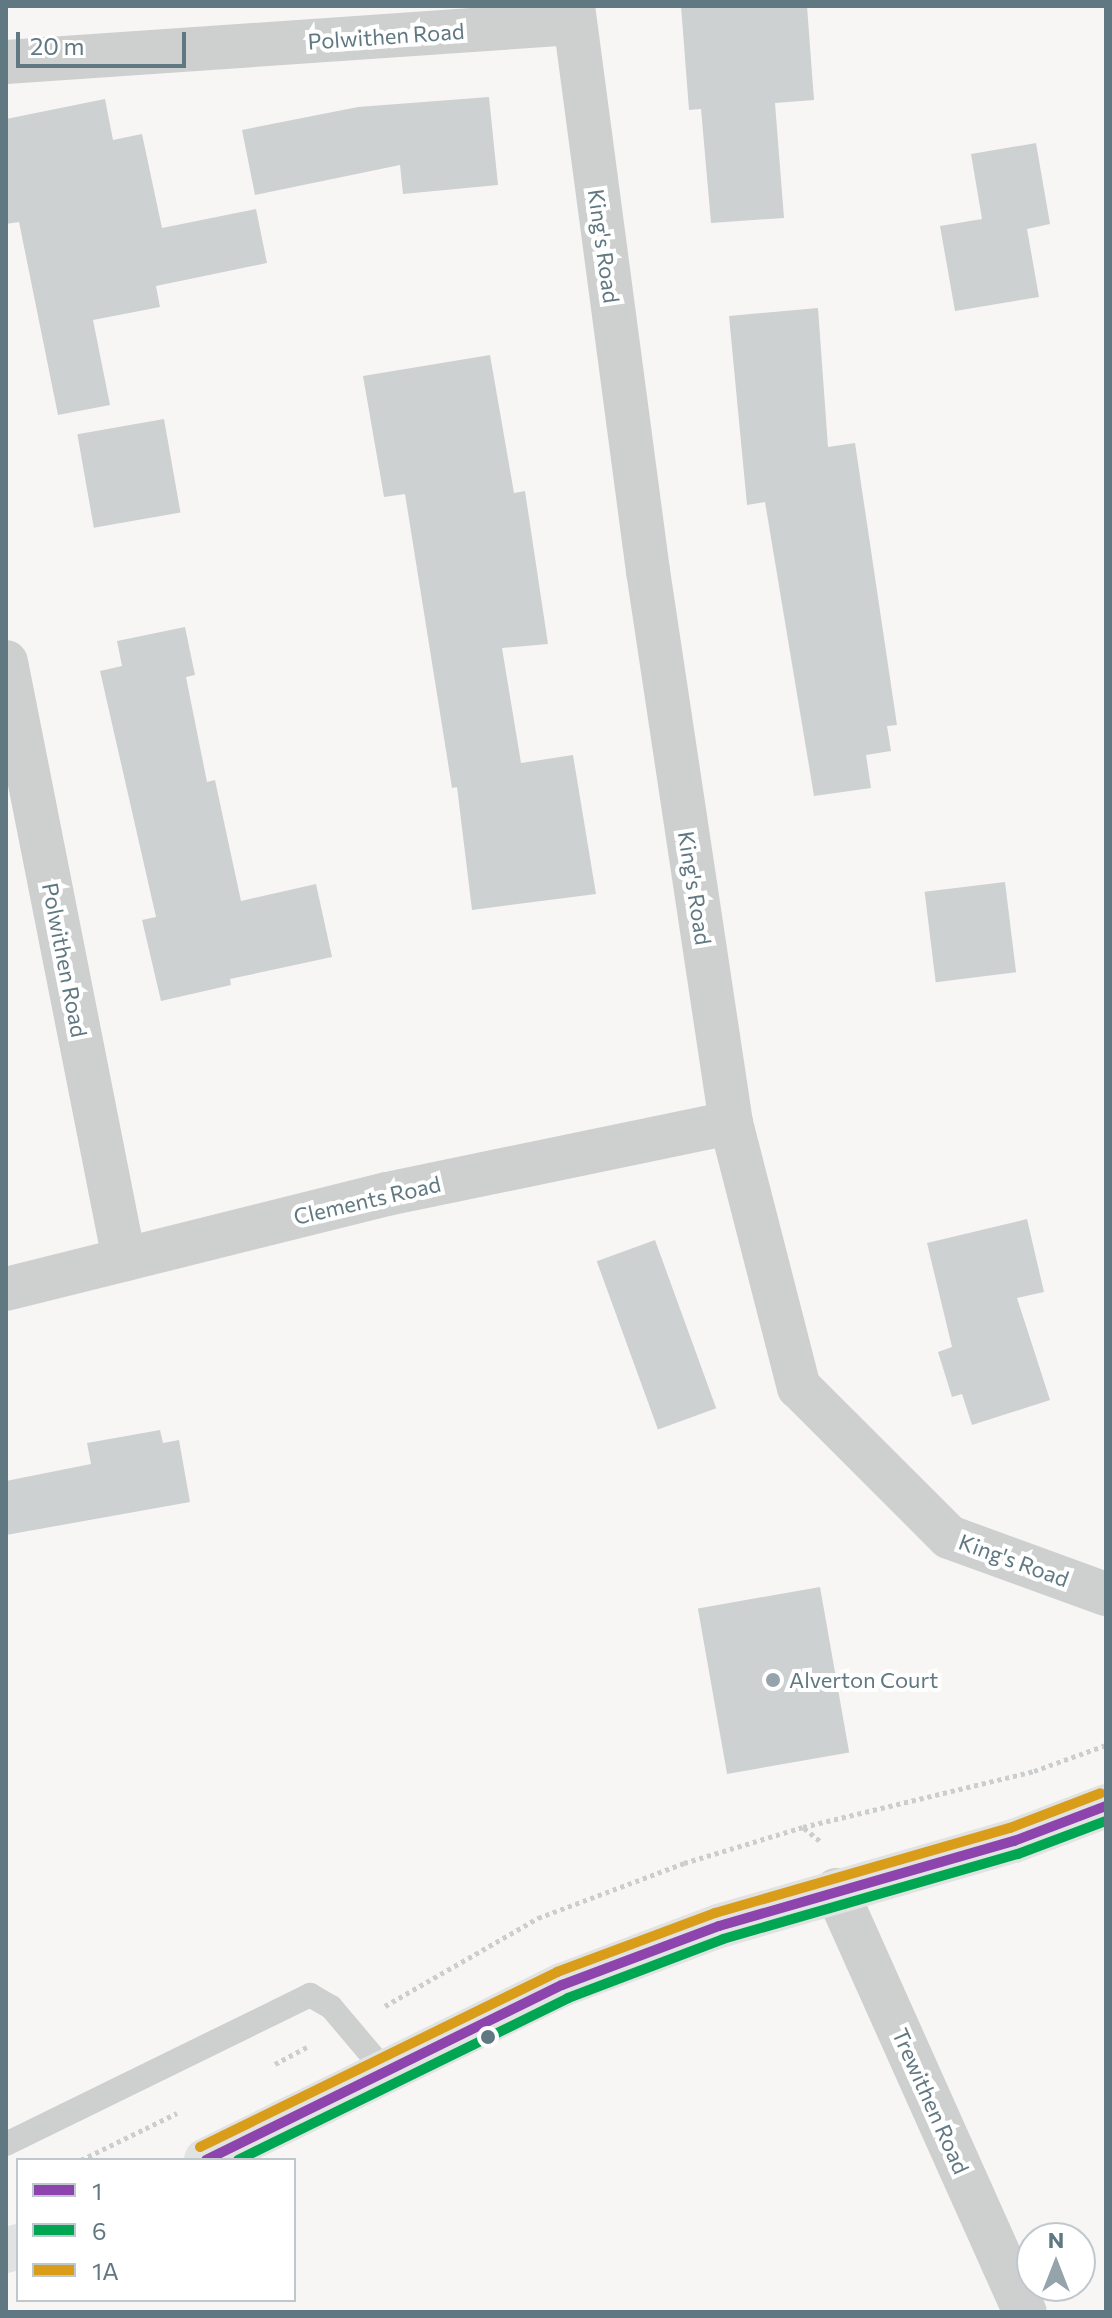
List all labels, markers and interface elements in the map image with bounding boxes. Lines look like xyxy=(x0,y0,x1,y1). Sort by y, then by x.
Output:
scale bar xyxy=(20,16,190,66)
street label: Polwithen Road xyxy=(307,17,465,55)
text: 20 m xyxy=(30,31,84,60)
street label: King's Road xyxy=(583,187,625,305)
street label: King's Road xyxy=(673,829,717,947)
street label: Polwithen Road xyxy=(37,880,93,1040)
street label: Clements Road xyxy=(291,1170,443,1230)
street label: King's Road xyxy=(955,1528,1073,1592)
place label: Alverton Court xyxy=(789,1667,938,1693)
marker: Alverton Court xyxy=(764,1671,782,1689)
street label: Trewithen Road xyxy=(887,2024,975,2178)
unlabelled marker xyxy=(480,2029,496,2045)
legend xyxy=(16,2158,296,2302)
text: 1 xyxy=(92,2176,102,2205)
text: 6 xyxy=(92,2216,107,2245)
north arrow xyxy=(1016,2222,1096,2302)
text: N xyxy=(1048,2226,1064,2253)
text: 1A xyxy=(92,2256,119,2285)

